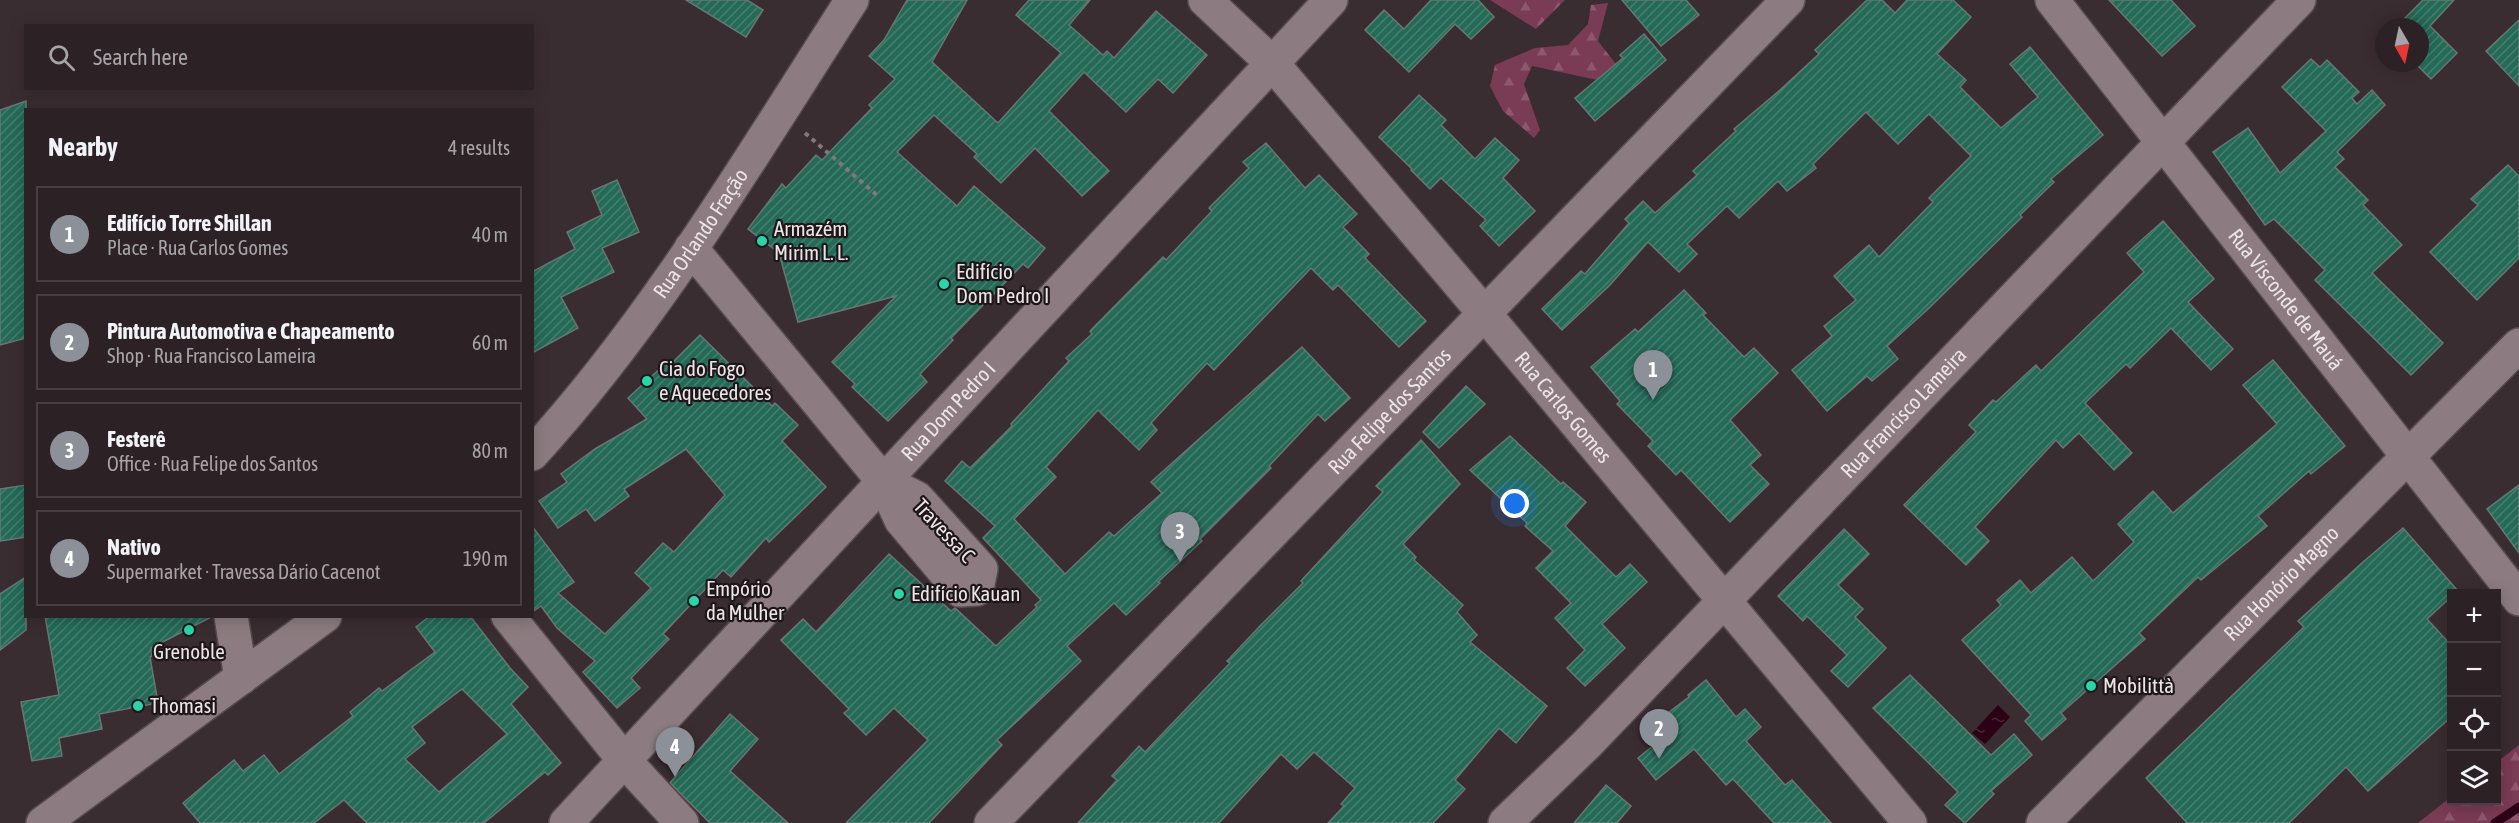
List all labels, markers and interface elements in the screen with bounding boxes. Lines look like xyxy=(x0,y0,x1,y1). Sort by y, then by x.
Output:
north arrow xyxy=(2375,18,2429,72)
search box xyxy=(24,24,534,90)
icon: search xyxy=(45,41,78,74)
text: Search here xyxy=(93,44,188,70)
text: Nearby xyxy=(48,132,118,162)
text: 4 results xyxy=(448,136,510,159)
street label: Rua Orlando Fração xyxy=(648,164,752,302)
text: Edifício Torre Shillan xyxy=(107,210,272,236)
place label: Armazém Mirim L. L. xyxy=(774,216,849,264)
text: 1 xyxy=(65,223,74,246)
text: 40 m xyxy=(472,223,508,246)
street label: Rua Visconde de Mauá xyxy=(2224,224,2349,374)
marker: Armazém Mirim L. L. xyxy=(755,234,769,248)
text: Place · Rua Carlos Gomes xyxy=(107,236,288,259)
place label: Edifício Dom Pedro I xyxy=(956,259,1049,307)
marker: Edifício Dom Pedro I xyxy=(937,277,951,291)
text: Pintura Automotiva e Chapeamento xyxy=(107,318,394,344)
text: 2 xyxy=(65,331,74,354)
text: 60 m xyxy=(472,331,508,354)
street label: Rua Francisco Lameira xyxy=(1835,342,1971,482)
street label: Rua Felipe dos Santos xyxy=(1323,343,1455,479)
text: Shop · Rua Francisco Lameira xyxy=(107,344,316,367)
street label: Rua Carlos Gomes xyxy=(1511,347,1617,467)
pin: 1 xyxy=(1634,350,1672,400)
place label: Cia do Fogo e Aquecedores xyxy=(659,356,771,404)
street label: Rua Dom Pedro I xyxy=(896,356,1000,465)
marker: Cia do Fogo e Aquecedores xyxy=(640,374,654,388)
text: Festerê xyxy=(107,426,166,452)
text: 3 xyxy=(65,439,74,462)
text: 80 m xyxy=(472,439,508,462)
text: Office · Rua Felipe dos Santos xyxy=(107,452,318,475)
your location xyxy=(1500,489,1529,518)
street label: Travessa C xyxy=(909,493,981,568)
pin: 3 xyxy=(1160,512,1200,562)
street label: Rua Honório Magno xyxy=(2219,520,2343,645)
text: Nativo xyxy=(107,534,161,560)
text: 4 xyxy=(65,547,74,570)
text: 190 m xyxy=(463,547,508,570)
text: Supermarket · Travessa Dário Cacenot xyxy=(107,560,381,583)
place label: Empório da Mulher xyxy=(706,576,785,624)
place label: Edifício Kauan xyxy=(911,581,1020,605)
marker: Edifício Kauan xyxy=(892,587,906,601)
map controls xyxy=(2447,589,2501,805)
button: + xyxy=(2447,589,2501,643)
marker: Empório da Mulher xyxy=(687,594,701,608)
marker: Grenoble xyxy=(182,623,196,637)
place label: Grenoble xyxy=(153,639,225,663)
button: − xyxy=(2447,643,2501,697)
place label: Mobilittà xyxy=(2103,673,2174,697)
marker: Mobilittà xyxy=(2084,679,2098,693)
place label: Thomasi xyxy=(150,693,216,717)
button: locate xyxy=(2447,697,2501,751)
marker: Thomasi xyxy=(131,699,145,713)
pin: 2 xyxy=(1640,710,1678,759)
pin: 4 xyxy=(656,728,694,777)
button: layers xyxy=(2447,751,2501,805)

